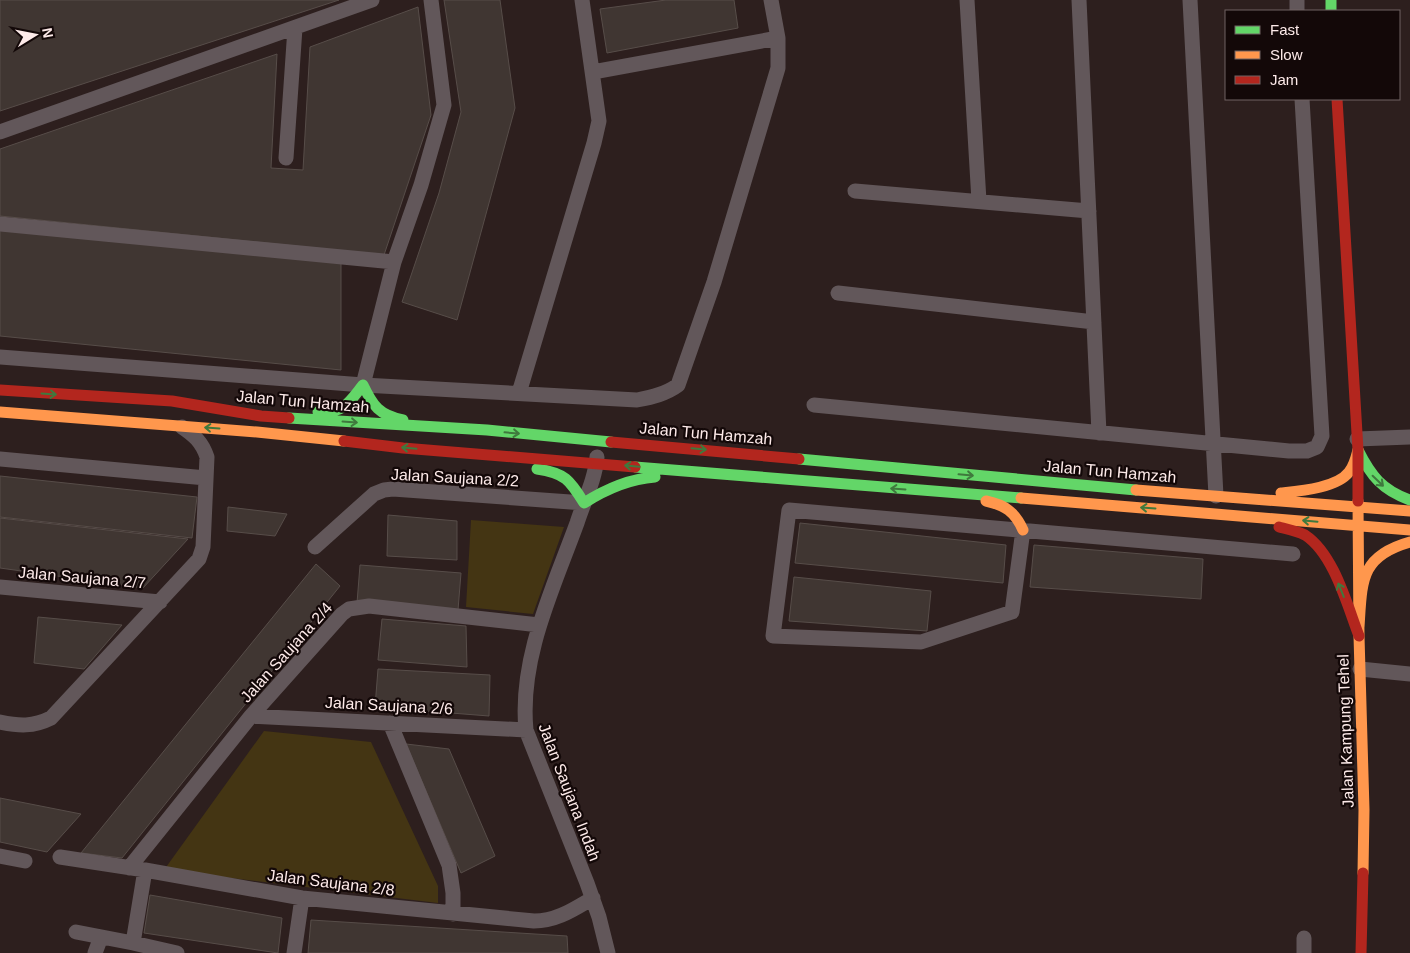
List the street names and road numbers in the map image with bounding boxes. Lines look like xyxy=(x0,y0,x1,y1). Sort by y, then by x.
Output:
street label: Jalan Tun Hamzah xyxy=(236,387,370,416)
street label: Jalan Tun Hamzah xyxy=(639,419,773,448)
street label: Jalan Tun Hamzah xyxy=(1043,457,1177,486)
street label: Jalan Saujana 2/2 xyxy=(391,466,519,489)
street label: Jalan Saujana 2/7 xyxy=(17,563,147,592)
street label: Jalan Saujana 2/4 xyxy=(237,599,336,706)
street label: Jalan Kampung Tehel xyxy=(1334,654,1357,808)
street label: Jalan Saujana 2/6 xyxy=(325,694,453,717)
street label: Jalan Saujana Indah xyxy=(535,721,604,863)
street label: Jalan Saujana 2/8 xyxy=(266,866,396,899)

